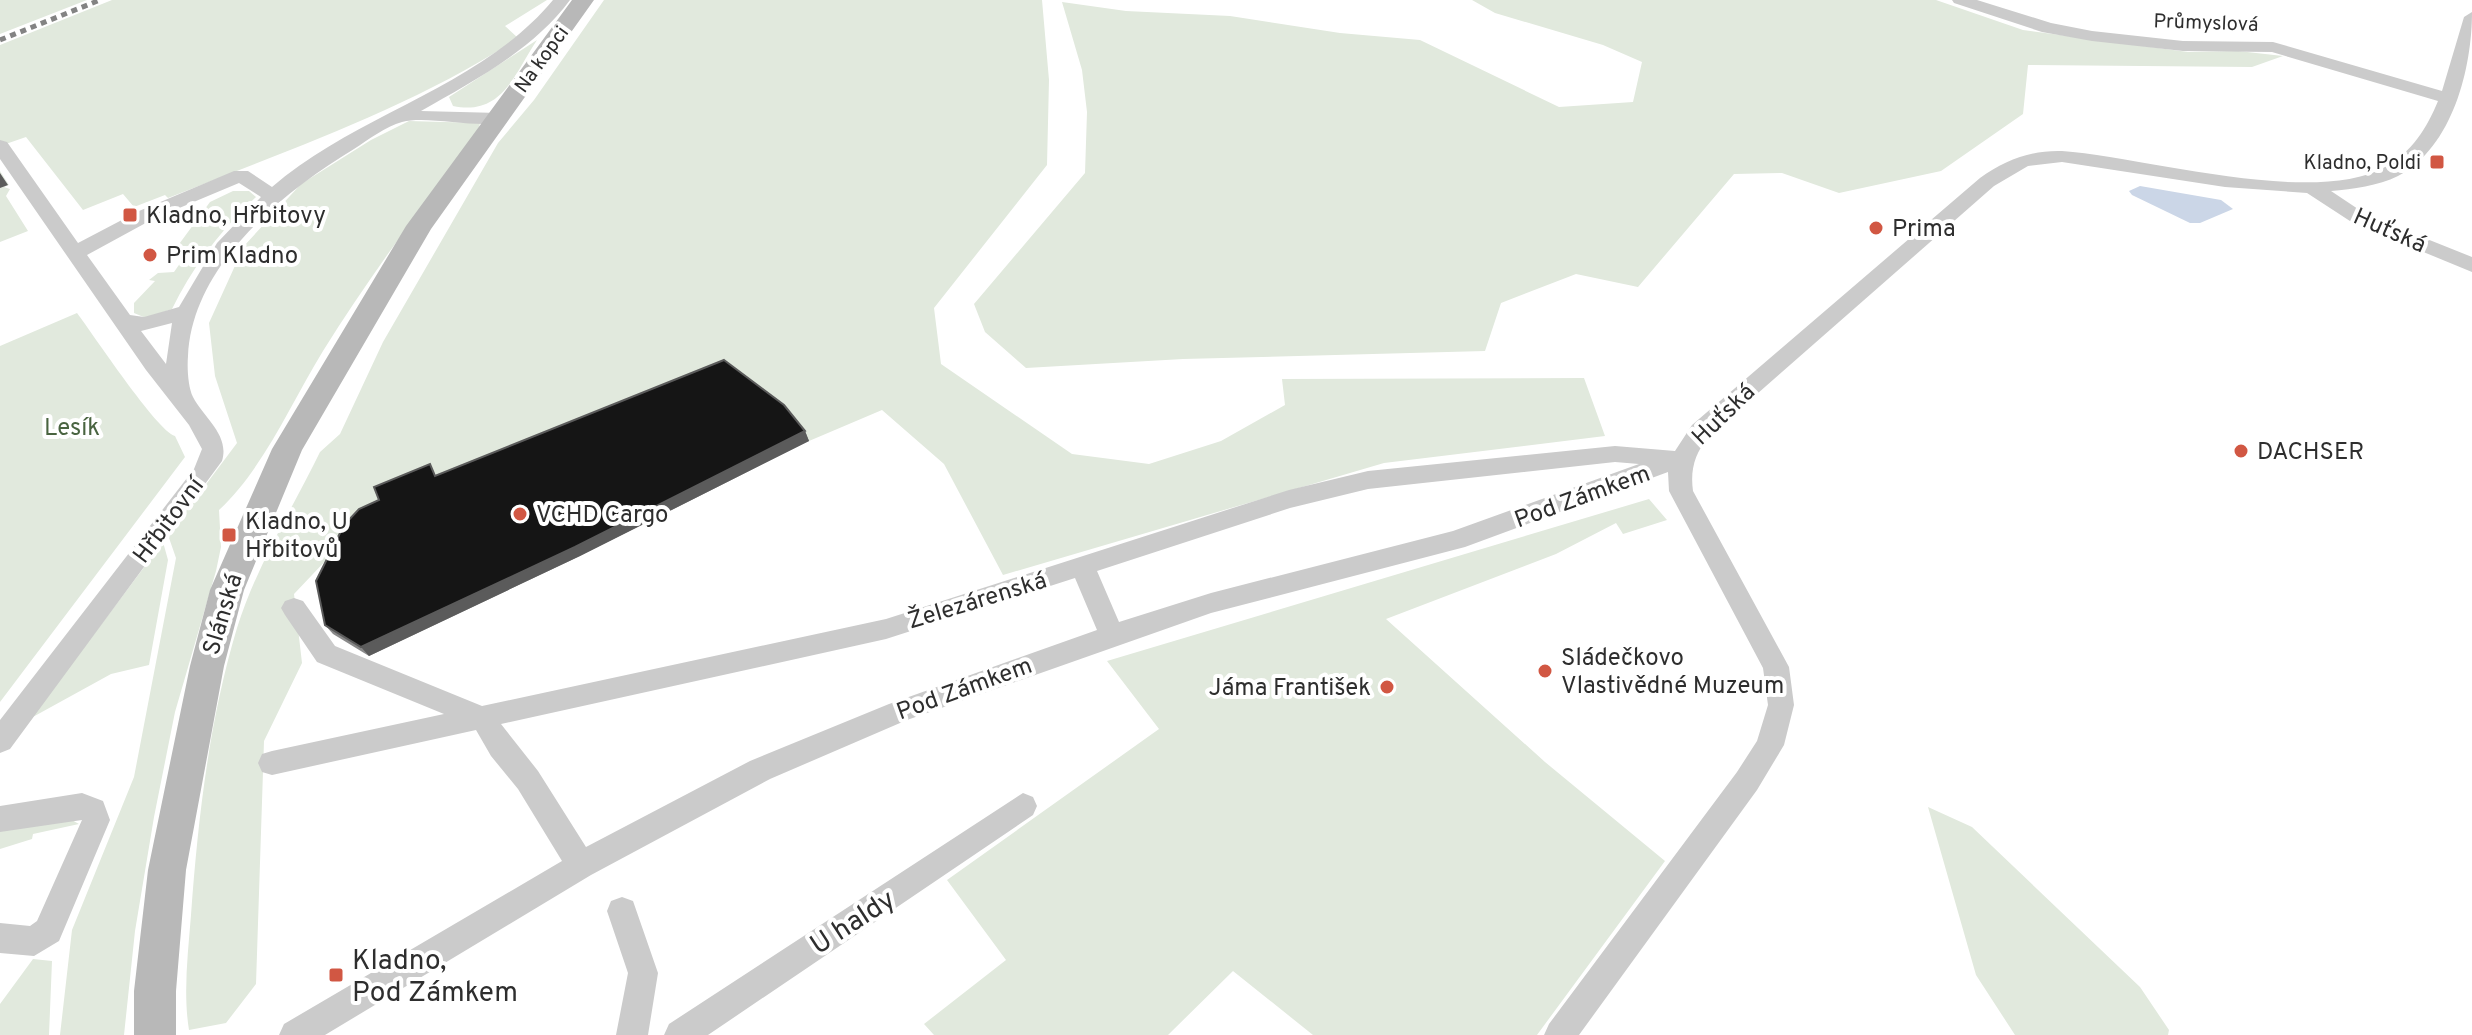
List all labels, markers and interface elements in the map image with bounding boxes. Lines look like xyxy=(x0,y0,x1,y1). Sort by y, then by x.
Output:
street label: Průmyslová xyxy=(2153,9,2259,39)
street label: Na kopci xyxy=(510,22,576,99)
place label: Kladno, Poldi xyxy=(2304,151,2421,177)
marker: Kladno, Poldi xyxy=(2428,153,2446,171)
place label: Kladno, Hřbitovy xyxy=(146,202,326,232)
street label: Huťská xyxy=(2348,203,2430,261)
marker: Kladno, Hřbitovy xyxy=(121,206,139,224)
place label: Prima xyxy=(1892,215,1956,245)
marker: Prima xyxy=(1867,219,1885,237)
place label: Prim Kladno xyxy=(166,242,298,272)
marker: Prim Kladno xyxy=(141,246,159,264)
street label: Huťská xyxy=(1686,378,1762,453)
park label: Lesík xyxy=(44,414,100,444)
place label: DACHSER xyxy=(2257,438,2364,468)
marker: DACHSER xyxy=(2232,442,2250,460)
street label: Pod Zámkem xyxy=(1511,459,1655,536)
street label: Hřbitovní xyxy=(128,471,213,570)
place label: VCHD Cargo xyxy=(536,501,668,531)
marker: VCHD Cargo xyxy=(511,505,529,523)
place label: Kladno, U Hřbitovů xyxy=(245,508,348,566)
marker: Kladno, U Hřbitovů xyxy=(220,526,238,544)
street label: Železárenská xyxy=(904,565,1051,637)
street label: Slánská xyxy=(197,570,250,659)
place label: Sládečkovo Vlastivědné Muzeum xyxy=(1561,644,1784,702)
street label: Pod Zámkem xyxy=(893,651,1037,728)
marker: Sládečkovo Vlastivědné Muzeum xyxy=(1536,662,1554,680)
place label: Jáma František xyxy=(1209,674,1371,704)
marker: Jáma František xyxy=(1378,678,1396,696)
street label: U haldy xyxy=(804,883,903,964)
place label: Kladno, Pod Zámkem xyxy=(352,944,518,1012)
marker: Kladno, Pod Zámkem xyxy=(327,966,345,984)

